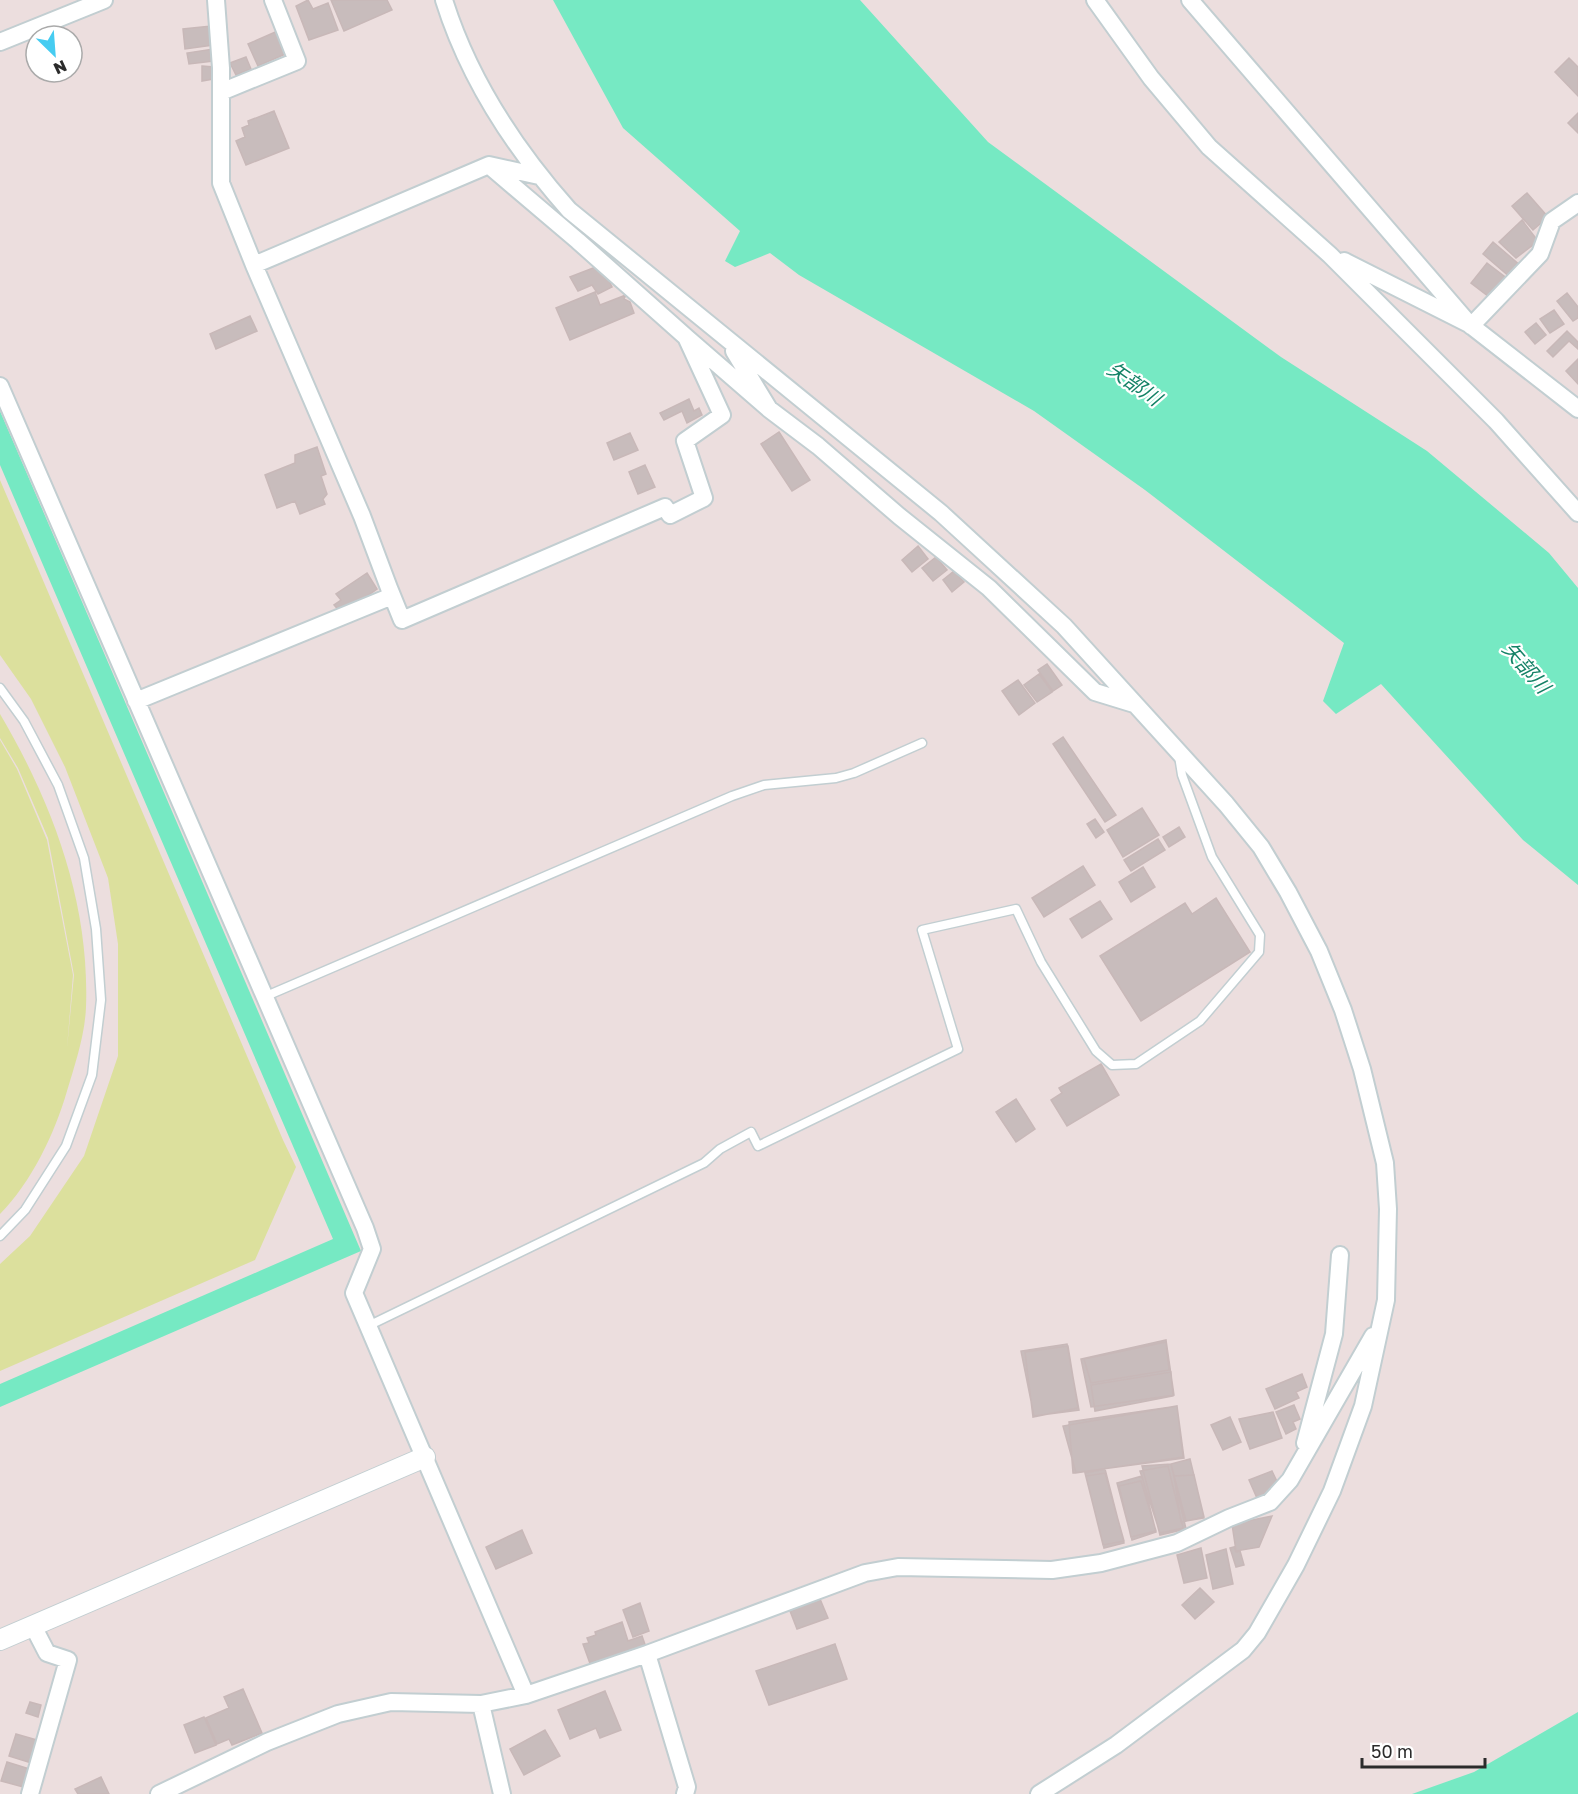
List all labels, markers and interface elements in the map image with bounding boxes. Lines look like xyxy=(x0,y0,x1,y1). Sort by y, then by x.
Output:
north arrow xyxy=(24,24,84,84)
text: N xyxy=(51,56,70,79)
water label: 矢部川 xyxy=(1104,356,1168,411)
water label: 矢部川 xyxy=(1498,636,1557,699)
scale bar xyxy=(1362,1731,1485,1769)
text: 50 m xyxy=(1371,1740,1413,1762)

